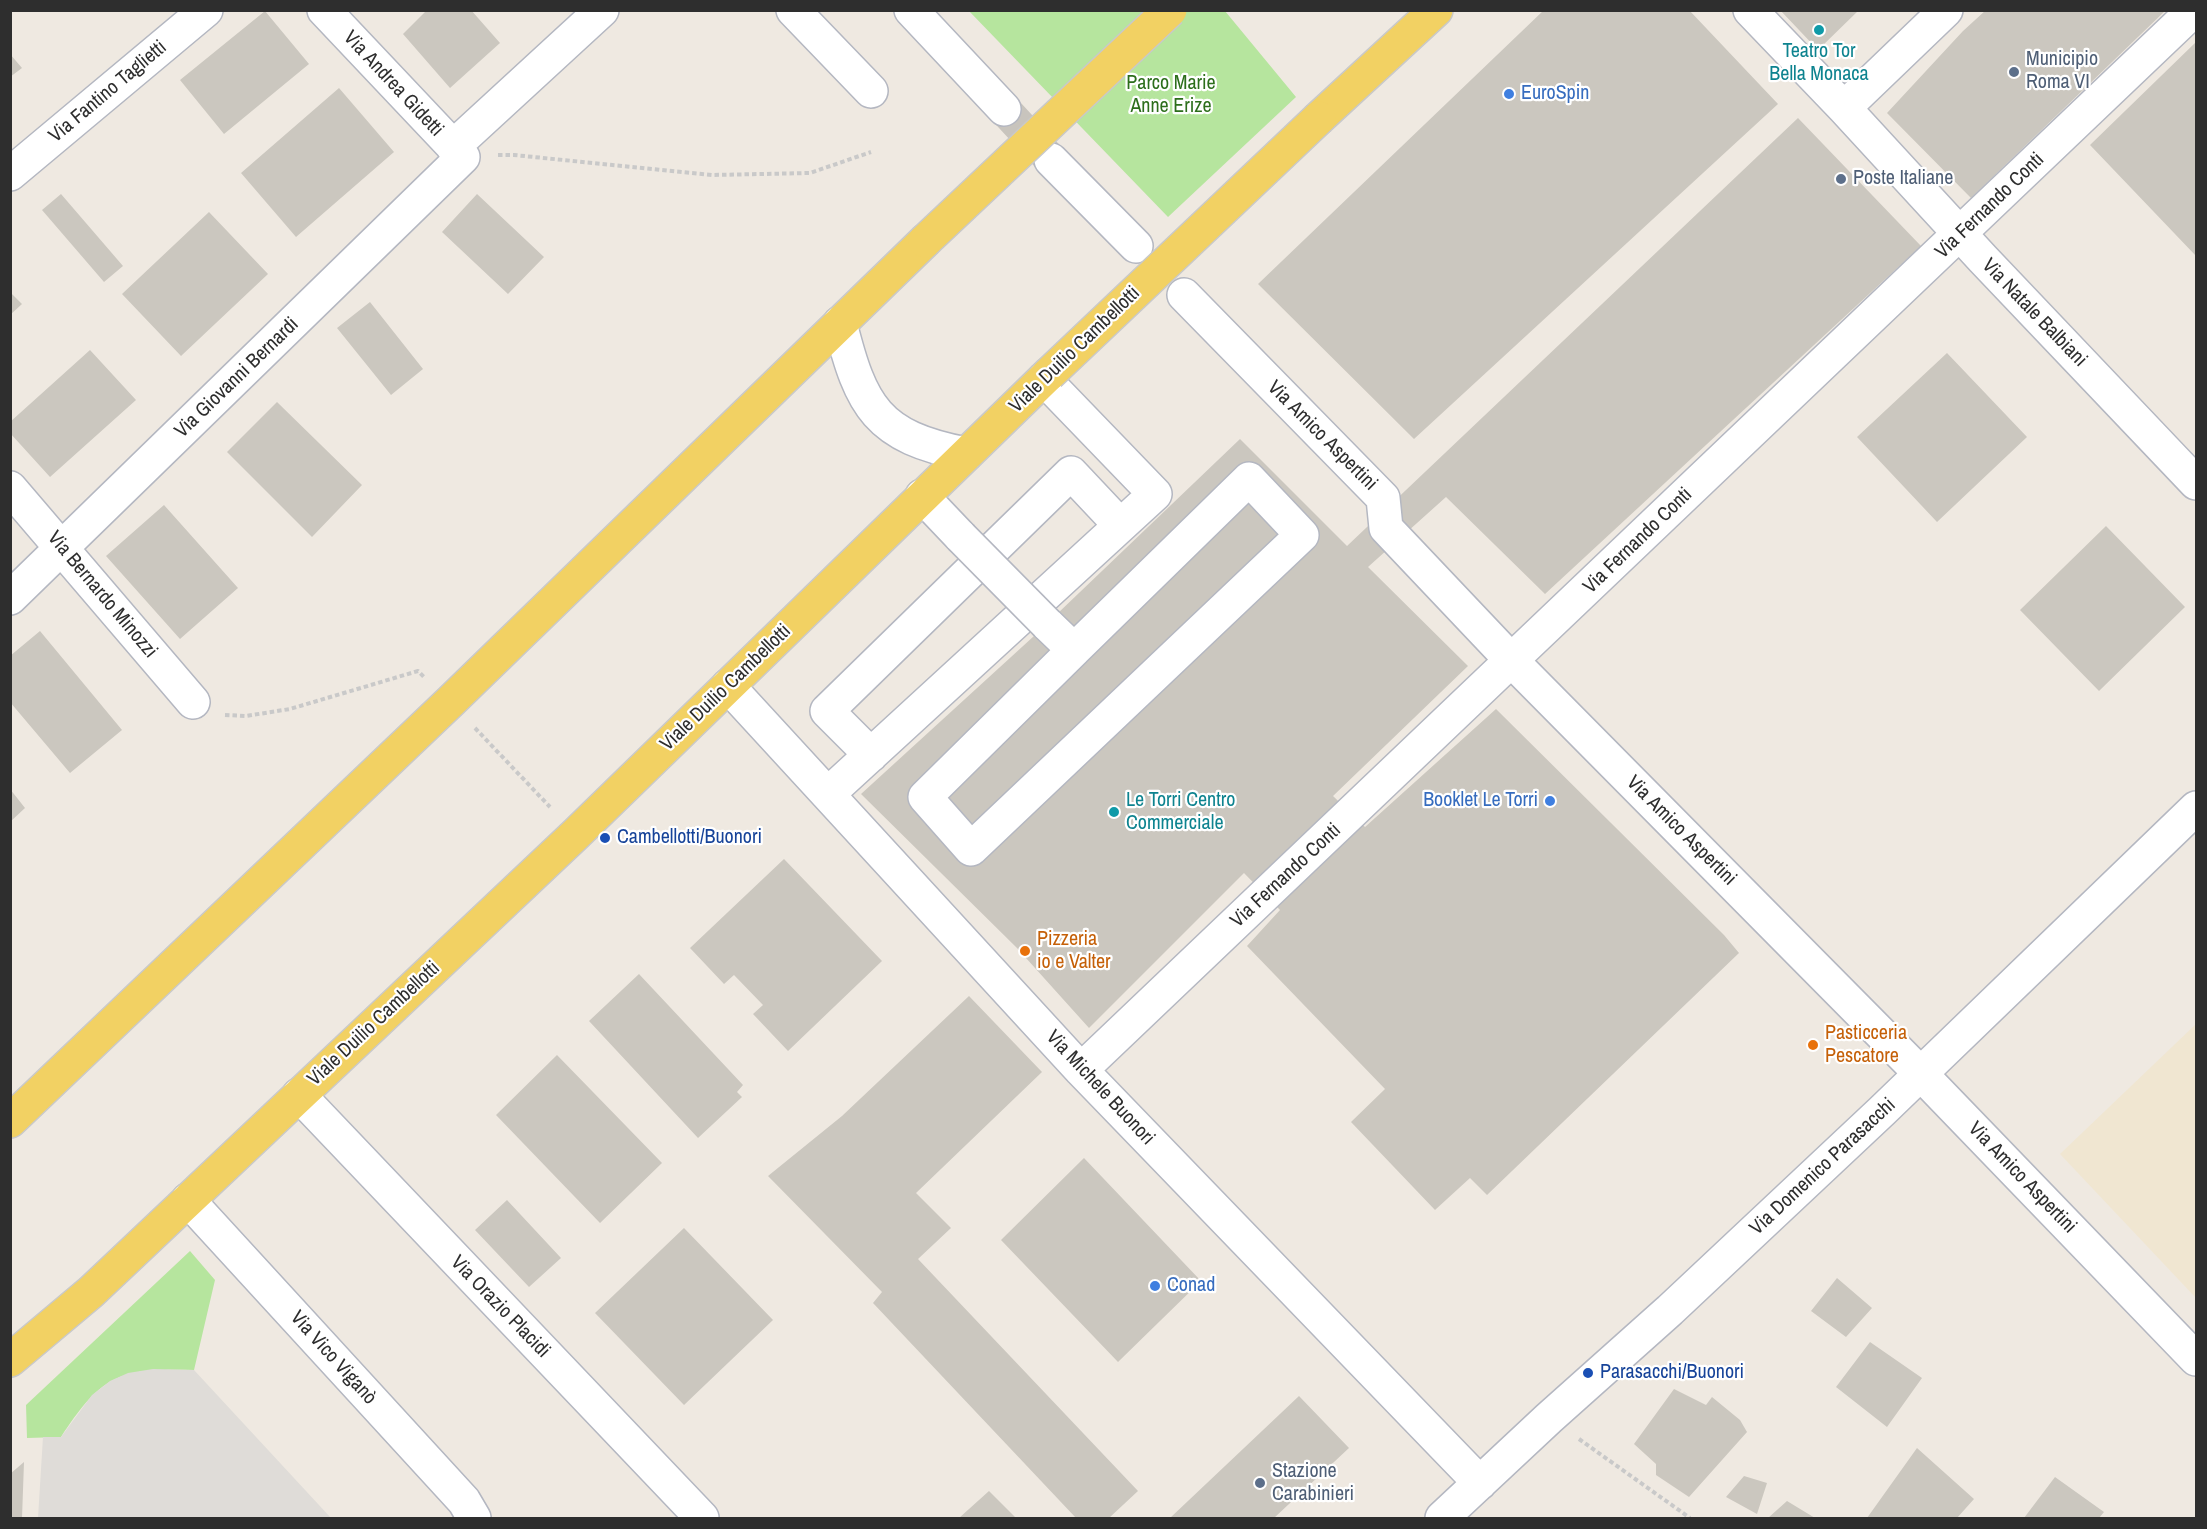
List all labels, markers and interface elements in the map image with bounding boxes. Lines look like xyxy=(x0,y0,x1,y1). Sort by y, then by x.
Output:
marker: Teatro Tor Bella Monaca xyxy=(1812,23,1826,37)
street label: Via Andrea Gidetti xyxy=(338,26,448,142)
street label: Via Fantino Taglietti xyxy=(44,36,172,148)
place label: Teatro Tor Bella Monaca xyxy=(1769,40,1869,87)
place label: Municipio Roma VI xyxy=(2026,48,2098,95)
marker: Municipio Roma VI xyxy=(2007,65,2021,79)
park label: Parco Marie Anne Erize xyxy=(1126,72,1216,119)
place label: EuroSpin xyxy=(1521,82,1589,106)
marker: EuroSpin xyxy=(1502,87,1516,101)
street label: Via Fernando Conti xyxy=(1931,148,2049,264)
place label: Poste Italiane xyxy=(1853,167,1953,191)
marker: Poste Italiane xyxy=(1834,172,1848,186)
street label: Via Natale Balbiani xyxy=(1976,254,2092,372)
street label: Viale Duilio Cambellotti xyxy=(1005,282,1145,418)
street label: Via Giovanni Bernardi xyxy=(170,313,304,443)
street label: Via Amico Aspertini xyxy=(1262,376,1382,496)
street label: Via Fernando Conti xyxy=(1579,483,1697,599)
street label: Via Bernardo Minozzi xyxy=(42,527,162,663)
street label: Viale Duilio Cambellotti xyxy=(656,620,796,756)
street label: Via Amico Aspertini xyxy=(1621,771,1741,891)
place label: Le Torri Centro Commerciale xyxy=(1126,789,1235,836)
place label: Booklet Le Torri xyxy=(1423,789,1538,813)
marker: Booklet Le Torri xyxy=(1543,794,1557,808)
marker: Le Torri Centro Commerciale xyxy=(1107,805,1121,819)
street label: Via Fernando Conti xyxy=(1226,819,1346,933)
place label: Cambellotti/Buonori xyxy=(617,826,762,850)
marker: Cambellotti/Buonori xyxy=(598,831,612,845)
place label: Pizzeria io e Valter xyxy=(1037,928,1111,975)
marker: Pizzeria io e Valter xyxy=(1018,944,1032,958)
street label: Viale Duilio Cambellotti xyxy=(303,957,445,1091)
place label: Pasticceria Pescatore xyxy=(1825,1022,1907,1069)
street label: Via Michele Buonori xyxy=(1041,1026,1159,1150)
marker: Pasticceria Pescatore xyxy=(1806,1038,1820,1052)
street label: Via Domenico Parasacchi xyxy=(1745,1093,1901,1241)
street label: Via Amico Aspertini xyxy=(1963,1117,2081,1239)
street label: Via Orazio Placidi xyxy=(445,1251,555,1363)
place label: Conad xyxy=(1167,1274,1215,1298)
marker: Conad xyxy=(1148,1279,1162,1293)
street label: Via Vico Viganò xyxy=(285,1306,381,1410)
place label: Parasacchi/Buonori xyxy=(1600,1361,1744,1385)
marker: Parasacchi/Buonori xyxy=(1581,1366,1595,1380)
place label: Stazione Carabinieri xyxy=(1272,1460,1354,1507)
marker: Stazione Carabinieri xyxy=(1253,1476,1267,1490)

